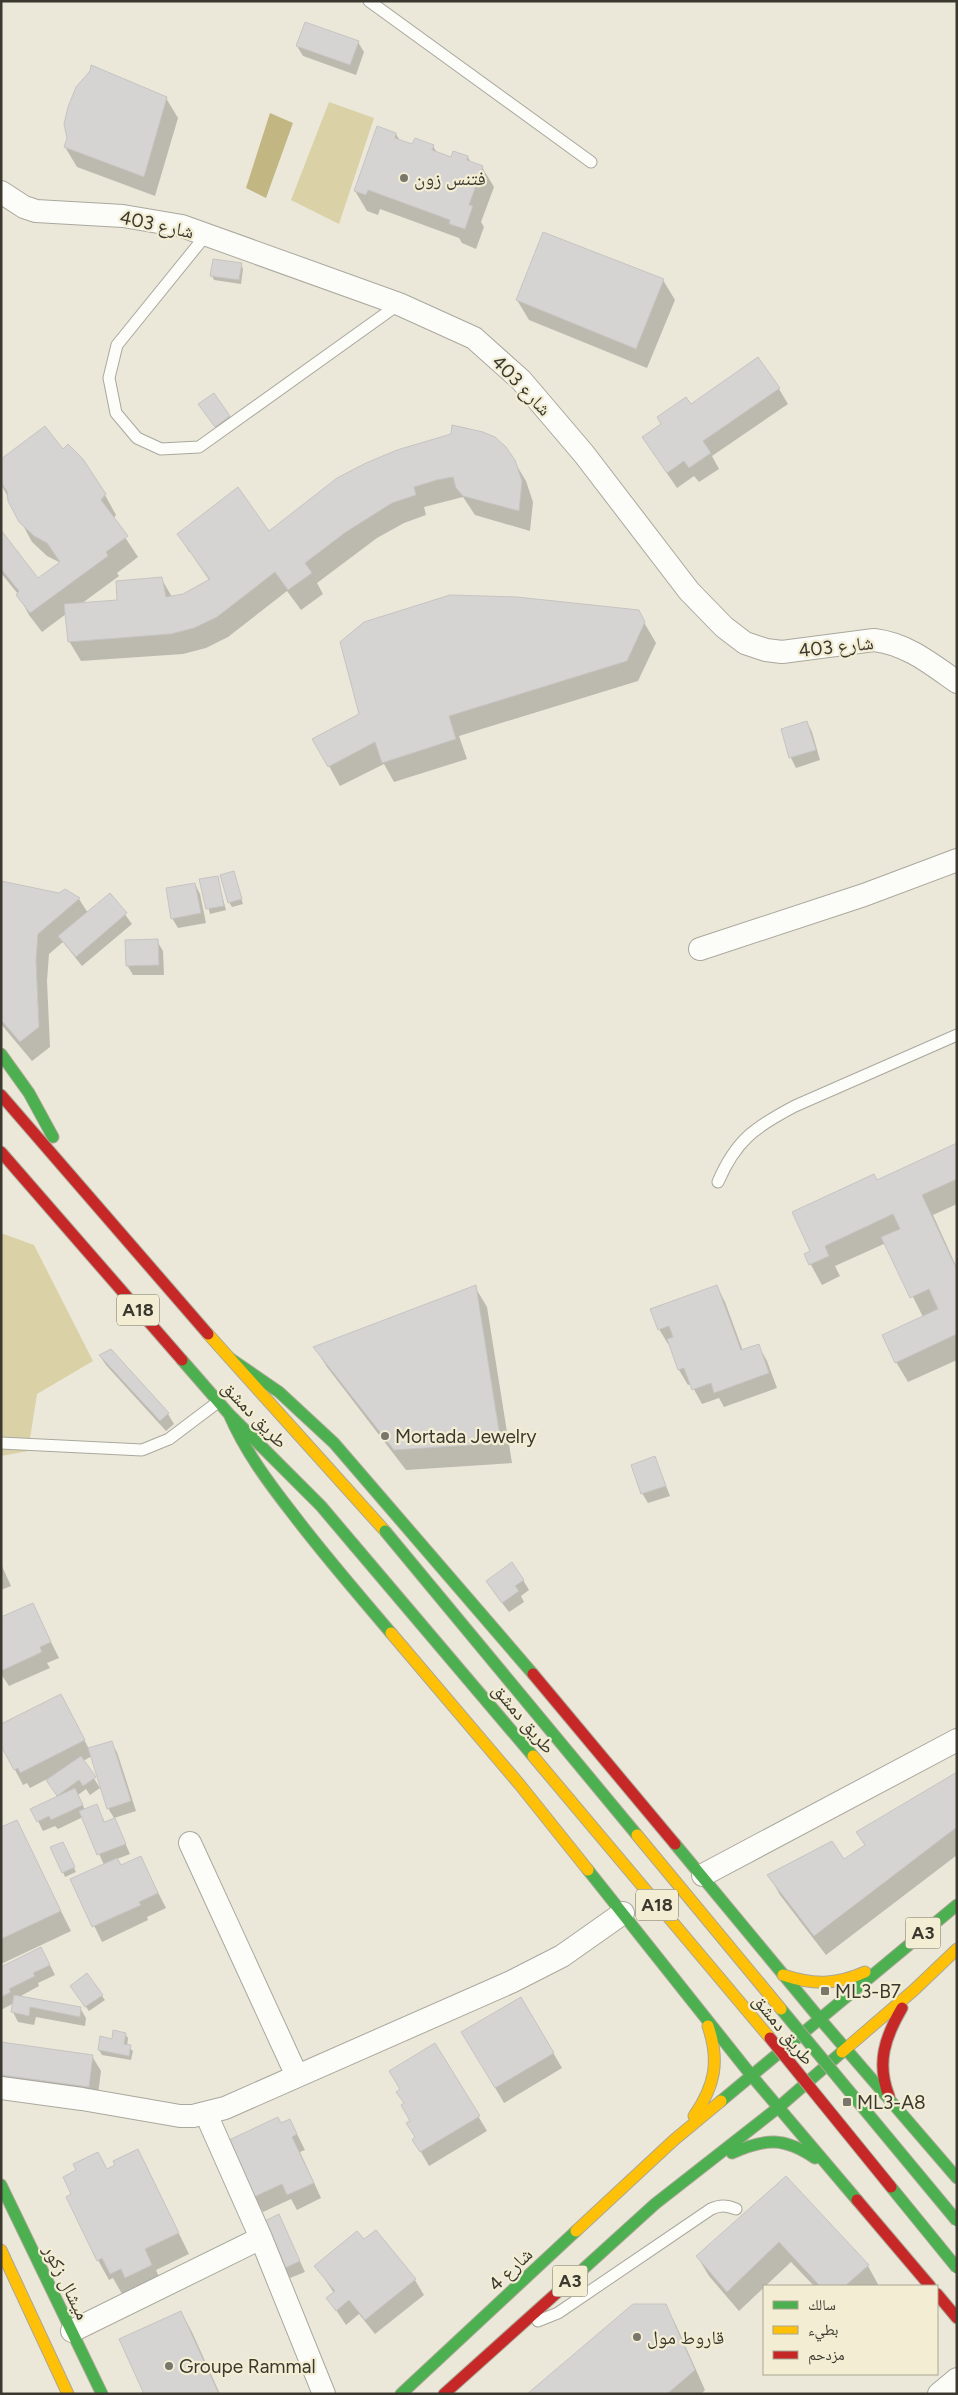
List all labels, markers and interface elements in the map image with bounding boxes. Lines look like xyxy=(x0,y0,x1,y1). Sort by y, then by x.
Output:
place label: فتنس زون xyxy=(414,167,486,190)
marker: فتنس زون xyxy=(398,172,410,184)
street label: شارع 403 xyxy=(118,205,196,244)
street label: شارع 403 xyxy=(487,350,556,420)
street label: شارع 403 xyxy=(797,631,875,662)
road number: A18 xyxy=(117,1294,159,1326)
street label: طريق دمشق xyxy=(217,1376,292,1453)
place label: Mortada Jewelry xyxy=(395,1425,536,1448)
marker: Mortada Jewelry xyxy=(379,1430,391,1442)
street label: طريق دمشق xyxy=(488,1678,560,1758)
road number: A18 xyxy=(636,1890,678,1920)
road number: A3 xyxy=(906,1918,940,1949)
place label: ML3-B7 xyxy=(835,1980,901,2003)
marker: ML3-B7 xyxy=(819,1985,831,1997)
street label: طريق دمشق xyxy=(748,1989,819,2070)
place label: ML3-A8 xyxy=(857,2091,926,2114)
marker: ML3-A8 xyxy=(841,2096,853,2108)
street label: ميشال زكور xyxy=(38,2240,95,2323)
street label: شارع 4 xyxy=(483,2243,537,2296)
road number: A3 xyxy=(552,2266,588,2296)
legend xyxy=(763,2285,938,2375)
text: سالك xyxy=(808,2296,836,2314)
text: بطيء xyxy=(808,2321,838,2342)
place label: قاروط مول xyxy=(647,2326,724,2349)
marker: قاروط مول xyxy=(631,2331,643,2343)
text: مزدحم xyxy=(808,2346,845,2365)
place label: Groupe Rammal xyxy=(179,2355,316,2378)
marker: Groupe Rammal xyxy=(163,2360,175,2372)

